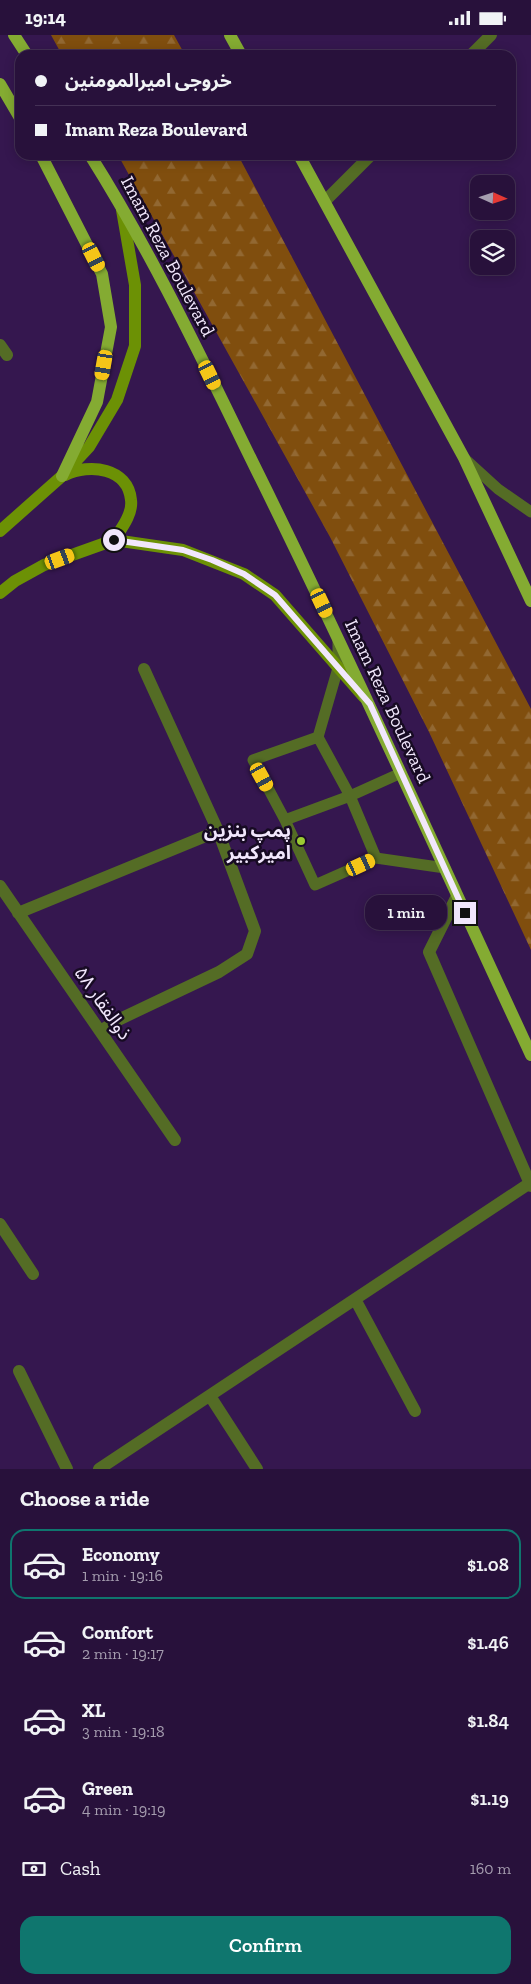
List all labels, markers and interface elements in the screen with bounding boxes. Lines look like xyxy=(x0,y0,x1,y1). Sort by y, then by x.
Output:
text: 19:14 xyxy=(25,6,66,29)
text: خروجی امیرالمومنین xyxy=(65,69,232,92)
text: Imam Reza Boulevard xyxy=(65,118,247,141)
street label: Imam Reza Boulevard xyxy=(116,172,220,340)
north arrow xyxy=(470,175,515,220)
map controls xyxy=(470,175,515,275)
button: layers xyxy=(470,230,515,275)
car xyxy=(80,240,107,274)
car xyxy=(94,349,113,381)
car xyxy=(196,358,223,392)
route start xyxy=(103,529,125,551)
car xyxy=(43,547,76,571)
car xyxy=(308,586,335,620)
street label: Imam Reza Boulevard xyxy=(340,616,436,787)
car xyxy=(248,760,275,794)
place label: پمپ بنزین امیرکبیر xyxy=(204,819,291,864)
marker: پمپ بنزین امیرکبیر xyxy=(295,835,307,847)
car xyxy=(344,852,377,878)
callout: 1 min xyxy=(365,895,448,931)
route end xyxy=(454,902,476,924)
text: 1 min xyxy=(387,903,425,922)
street label: ذوالفقار ۵۸ xyxy=(69,962,137,1044)
text: Choose a ride xyxy=(20,1485,150,1512)
icon: car xyxy=(22,1542,67,1587)
text: Economy xyxy=(82,1543,160,1566)
text: $1.08 xyxy=(467,1553,509,1576)
text: 1 min · 19:16 xyxy=(82,1566,163,1585)
icon: car xyxy=(22,1620,67,1665)
text: Comfort xyxy=(82,1621,153,1644)
text: $1.46 xyxy=(467,1631,509,1654)
text: 2 min · 19:17 xyxy=(82,1644,164,1663)
icon: car xyxy=(22,1698,67,1743)
text: XL xyxy=(82,1699,105,1722)
text: $1.84 xyxy=(467,1709,509,1732)
text: 3 min · 19:18 xyxy=(82,1722,165,1741)
icon: car xyxy=(22,1776,67,1821)
text: Green xyxy=(82,1777,133,1800)
text: $1.19 xyxy=(470,1787,509,1810)
text: 4 min · 19:19 xyxy=(82,1800,165,1819)
icon: cash xyxy=(20,1855,48,1883)
text: Cash xyxy=(60,1857,100,1880)
text: 160 m xyxy=(470,1859,511,1878)
button: Confirm xyxy=(20,1916,511,1974)

